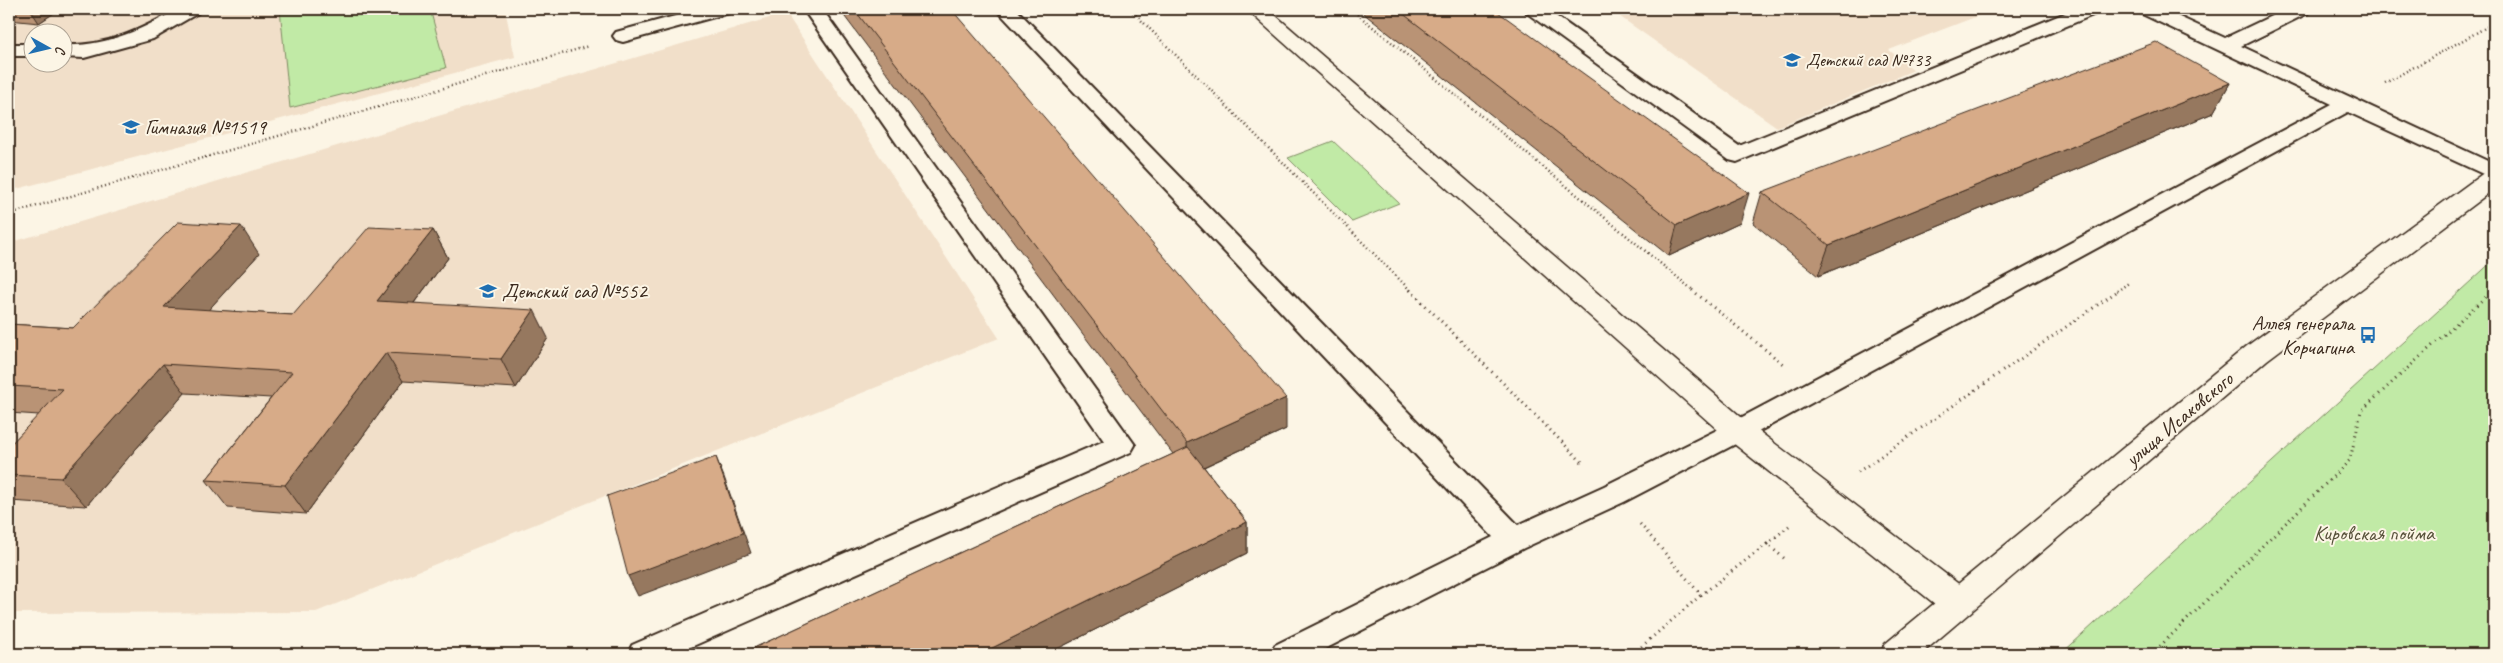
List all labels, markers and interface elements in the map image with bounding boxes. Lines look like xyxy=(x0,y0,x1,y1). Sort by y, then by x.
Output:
north arrow xyxy=(22,22,72,72)
text: С xyxy=(51,45,69,56)
place label: Детский сад №733 xyxy=(1806,49,1932,71)
school or university icon: Детский сад №733 xyxy=(1782,50,1802,70)
place label: Гимназия №1519 xyxy=(145,114,267,140)
school or university icon: Гимназия №1519 xyxy=(121,117,141,137)
place label: Детский сад №552 xyxy=(502,278,648,304)
school or university icon: Детский сад №552 xyxy=(478,281,498,301)
place label: Аллея генерала Корчагина xyxy=(2252,310,2356,360)
bus stop icon: Аллея генерала Корчагина xyxy=(2358,325,2378,345)
street label: улица Исаковского xyxy=(2118,365,2240,473)
park label: Кировская пойма xyxy=(2314,520,2436,546)

